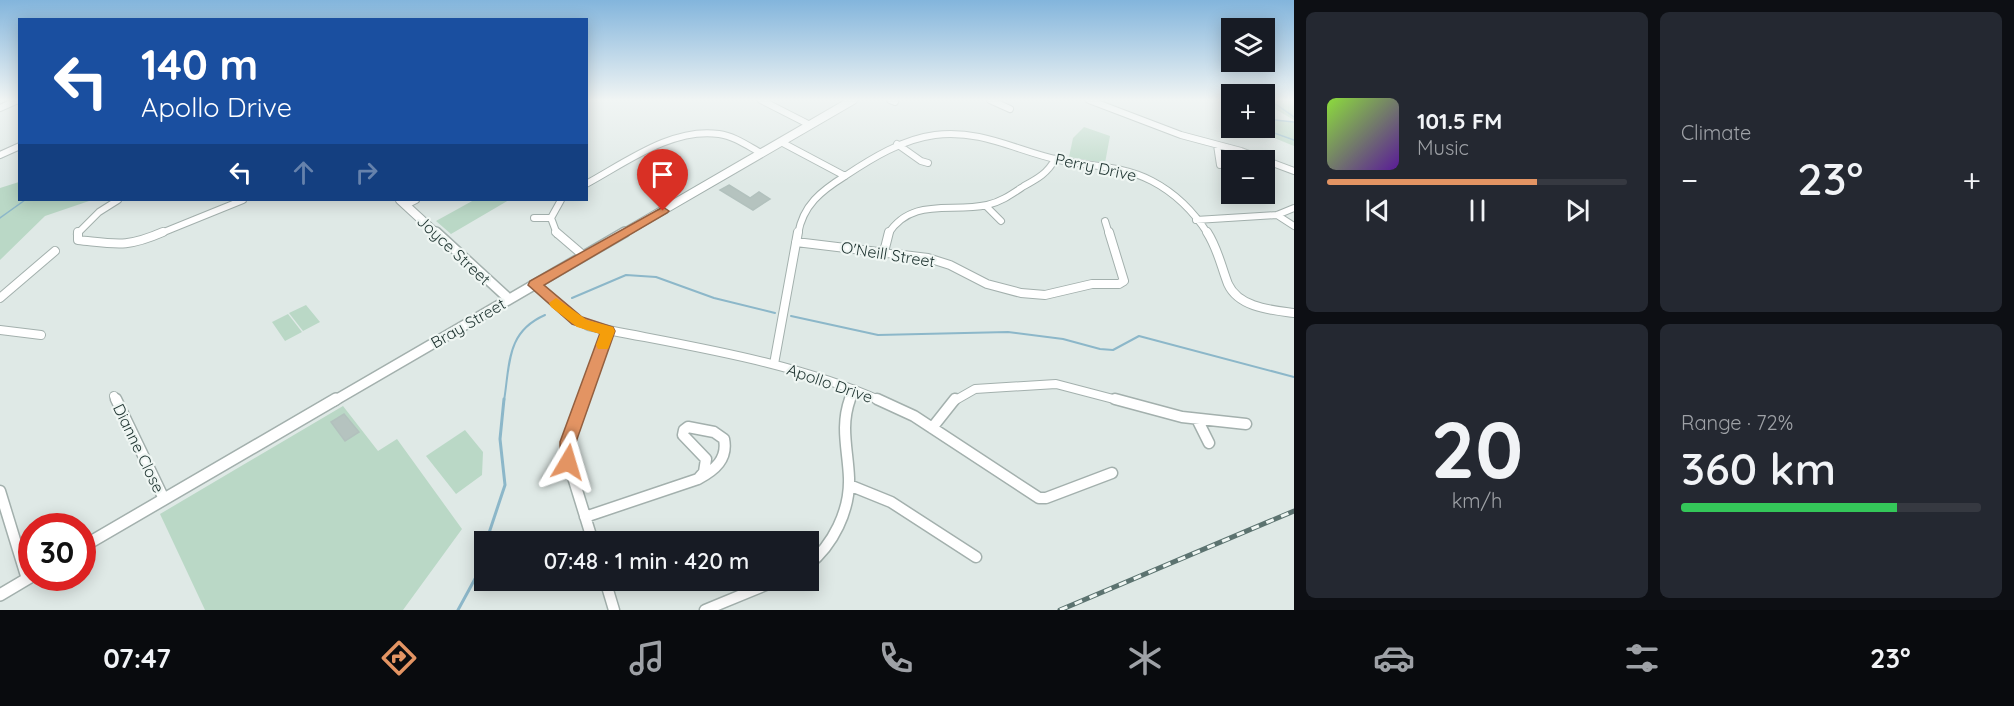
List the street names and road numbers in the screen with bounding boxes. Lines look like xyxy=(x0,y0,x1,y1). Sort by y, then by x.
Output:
street label: Perry Drive xyxy=(1053,149,1139,185)
street label: Joyce Street xyxy=(413,211,495,289)
street label: O'Neill Street xyxy=(840,237,936,271)
street label: Bray Street xyxy=(427,294,509,352)
street label: Apollo Drive xyxy=(784,359,876,407)
street label: Dianne Close xyxy=(109,400,169,496)

